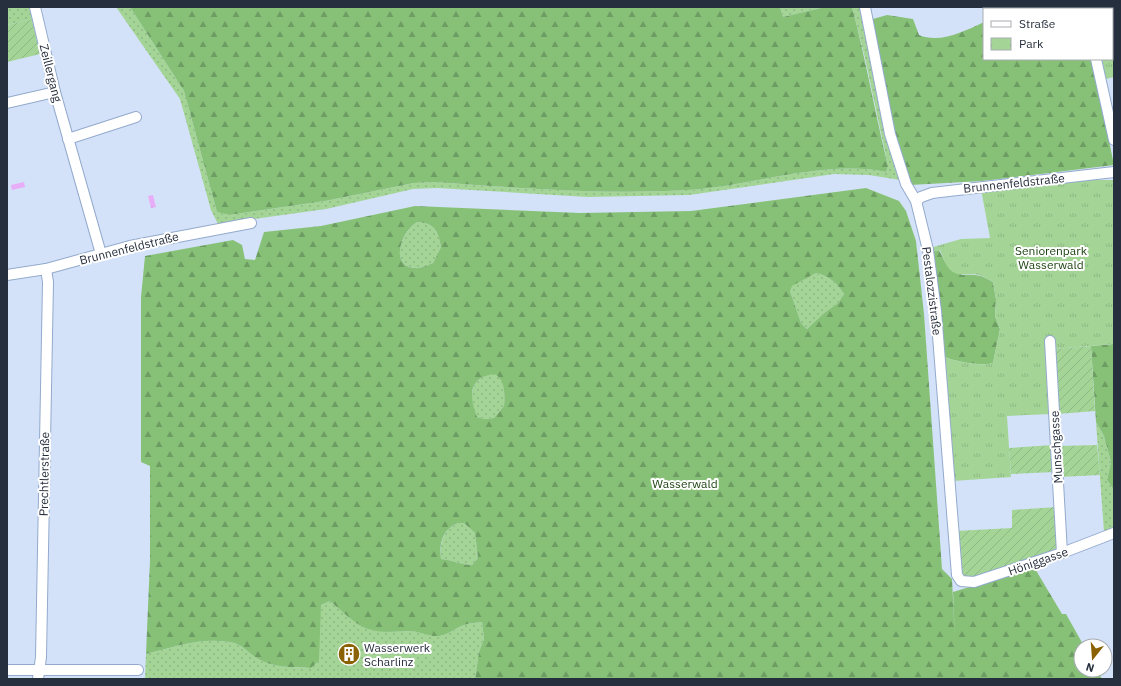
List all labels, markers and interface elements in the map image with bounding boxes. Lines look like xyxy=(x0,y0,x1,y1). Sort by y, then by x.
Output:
legend xyxy=(983,8,1113,60)
text: Straße xyxy=(1019,16,1056,31)
text: Park xyxy=(1019,36,1044,51)
street label: Zeillergang xyxy=(37,42,66,104)
street label: Brunnenfeldstraße xyxy=(963,170,1066,196)
street label: Brunnenfeldstraße xyxy=(78,228,181,268)
park label: Seniorenpark Wasserwald xyxy=(1015,243,1088,272)
street label: Pestalozzistraße xyxy=(919,246,945,337)
street label: Munschgasse xyxy=(1047,410,1065,484)
street label: Prechtlerstraße xyxy=(36,431,52,516)
park label: Wasserwald xyxy=(652,476,718,491)
street label: Höniggasse xyxy=(1006,544,1070,578)
north arrow xyxy=(1073,638,1113,678)
place label: Wasserwerk Scharlinz xyxy=(364,640,431,669)
building icon: Wasserwerk Scharlinz xyxy=(336,641,362,667)
text: N xyxy=(1084,660,1096,675)

